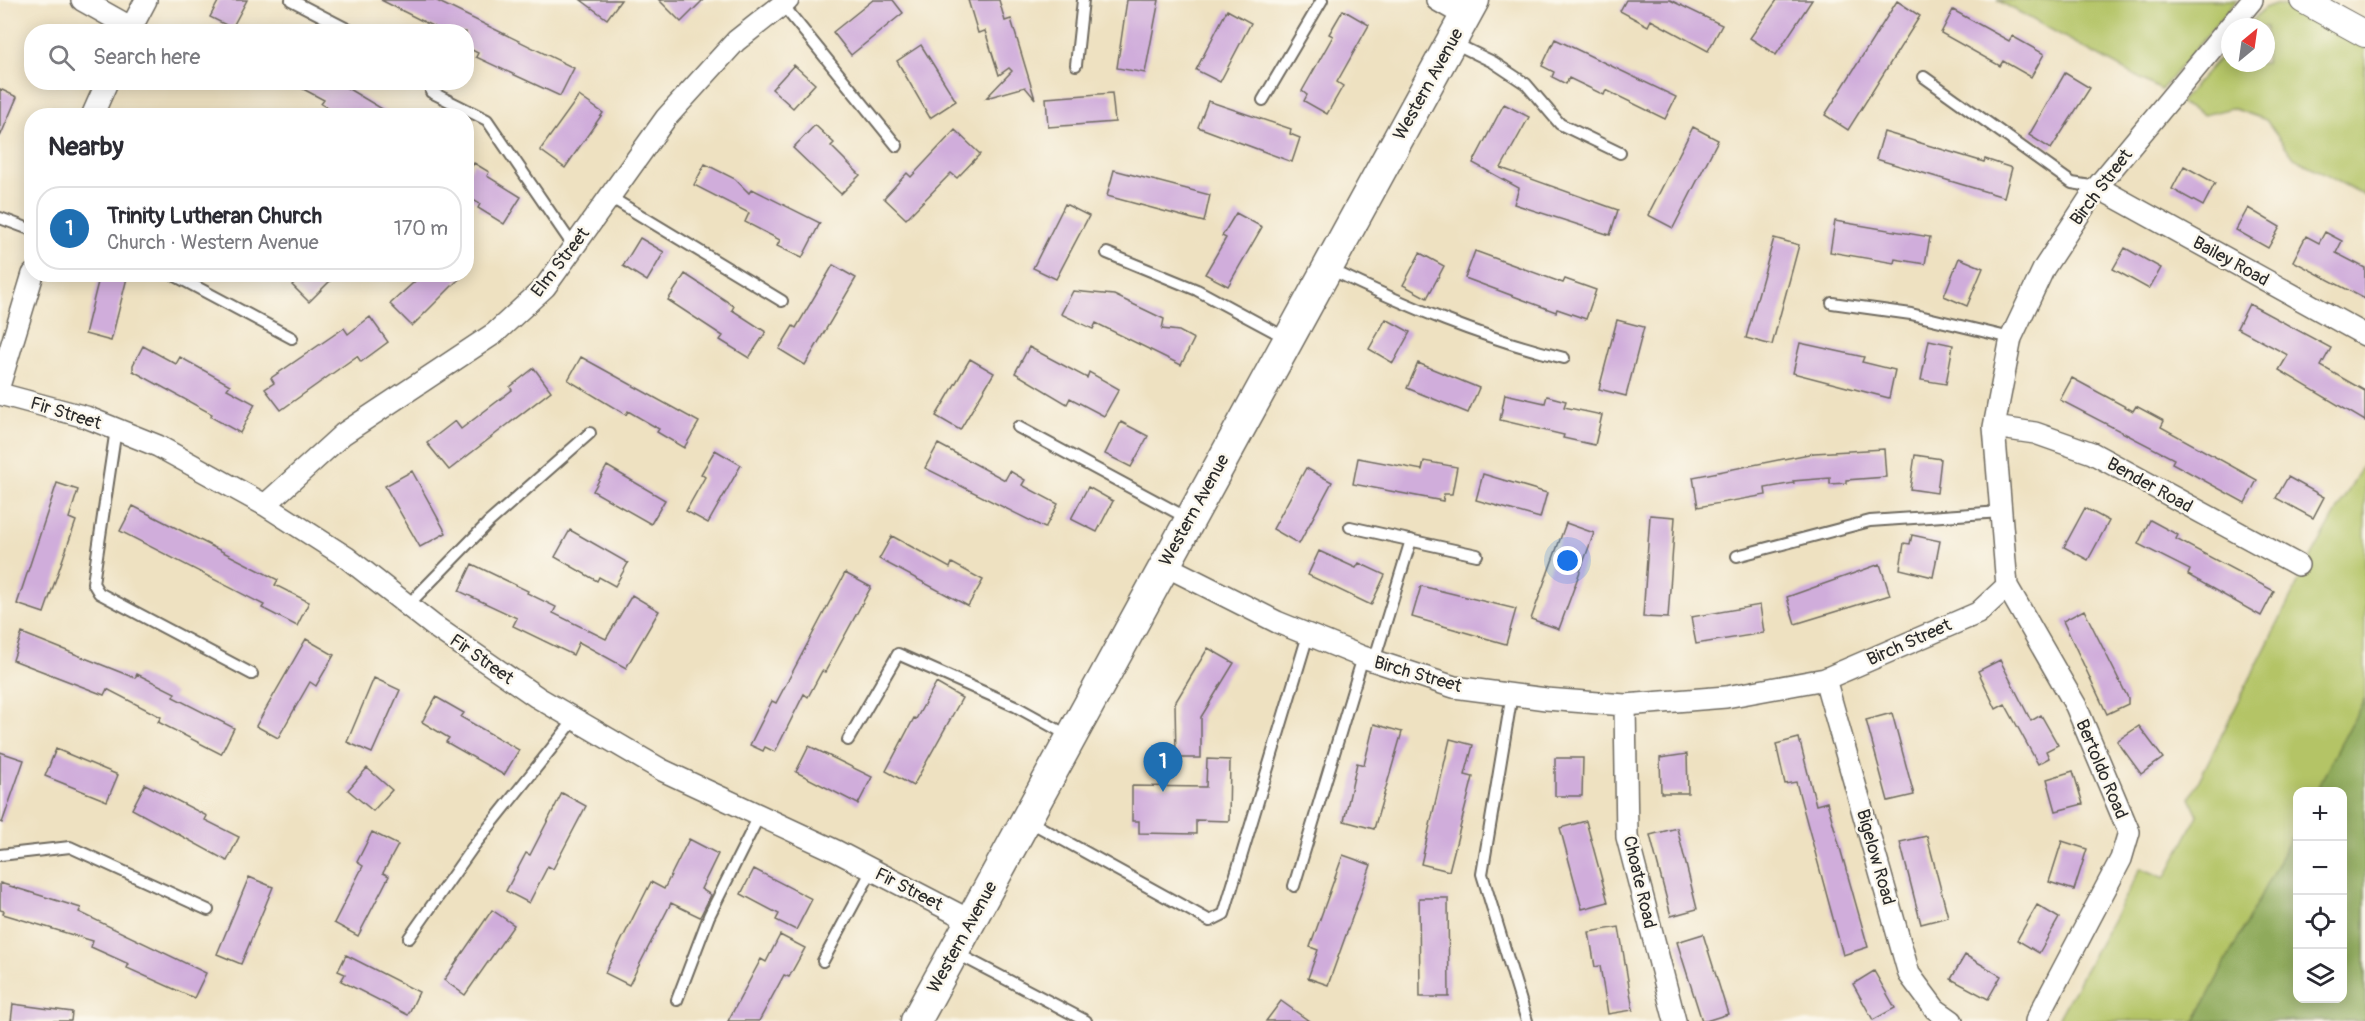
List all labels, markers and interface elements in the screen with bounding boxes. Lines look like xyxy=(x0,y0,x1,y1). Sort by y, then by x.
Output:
north arrow xyxy=(2221,18,2275,72)
search box xyxy=(24,24,474,90)
street label: Western Avenue xyxy=(1388,24,1469,144)
icon: search xyxy=(45,41,78,74)
text: Search here xyxy=(93,43,200,71)
text: Nearby xyxy=(48,131,124,163)
street label: Birch Street xyxy=(2065,144,2138,230)
text: Trinity Lutheran Church xyxy=(107,202,322,230)
text: 1 xyxy=(66,216,73,241)
text: 170 m xyxy=(394,216,448,241)
street label: Elm Street xyxy=(526,222,595,302)
text: Church · Western Avenue xyxy=(107,230,319,255)
street label: Bailey Road xyxy=(2189,231,2273,292)
street label: Fir Street xyxy=(27,392,105,435)
street label: Western Avenue xyxy=(1154,450,1235,570)
street label: Bender Road xyxy=(2103,453,2197,518)
your location xyxy=(1553,546,1582,575)
street label: Birch Street xyxy=(1863,613,1956,671)
street label: Fir Street xyxy=(445,629,519,690)
street label: Birch Street xyxy=(1371,651,1465,698)
street label: Bertoldo Road xyxy=(2070,716,2133,822)
pin: 1 xyxy=(1144,742,1182,792)
map controls xyxy=(2293,787,2347,1003)
button: + xyxy=(2293,787,2347,841)
street label: Bigelow Road xyxy=(1851,807,1900,908)
street label: Choate Road xyxy=(1618,834,1661,931)
button: − xyxy=(2293,841,2347,895)
street label: Fir Street xyxy=(871,863,947,917)
street label: Western Avenue xyxy=(922,877,1003,997)
button: locate xyxy=(2293,895,2347,949)
button: layers xyxy=(2293,949,2347,1003)

